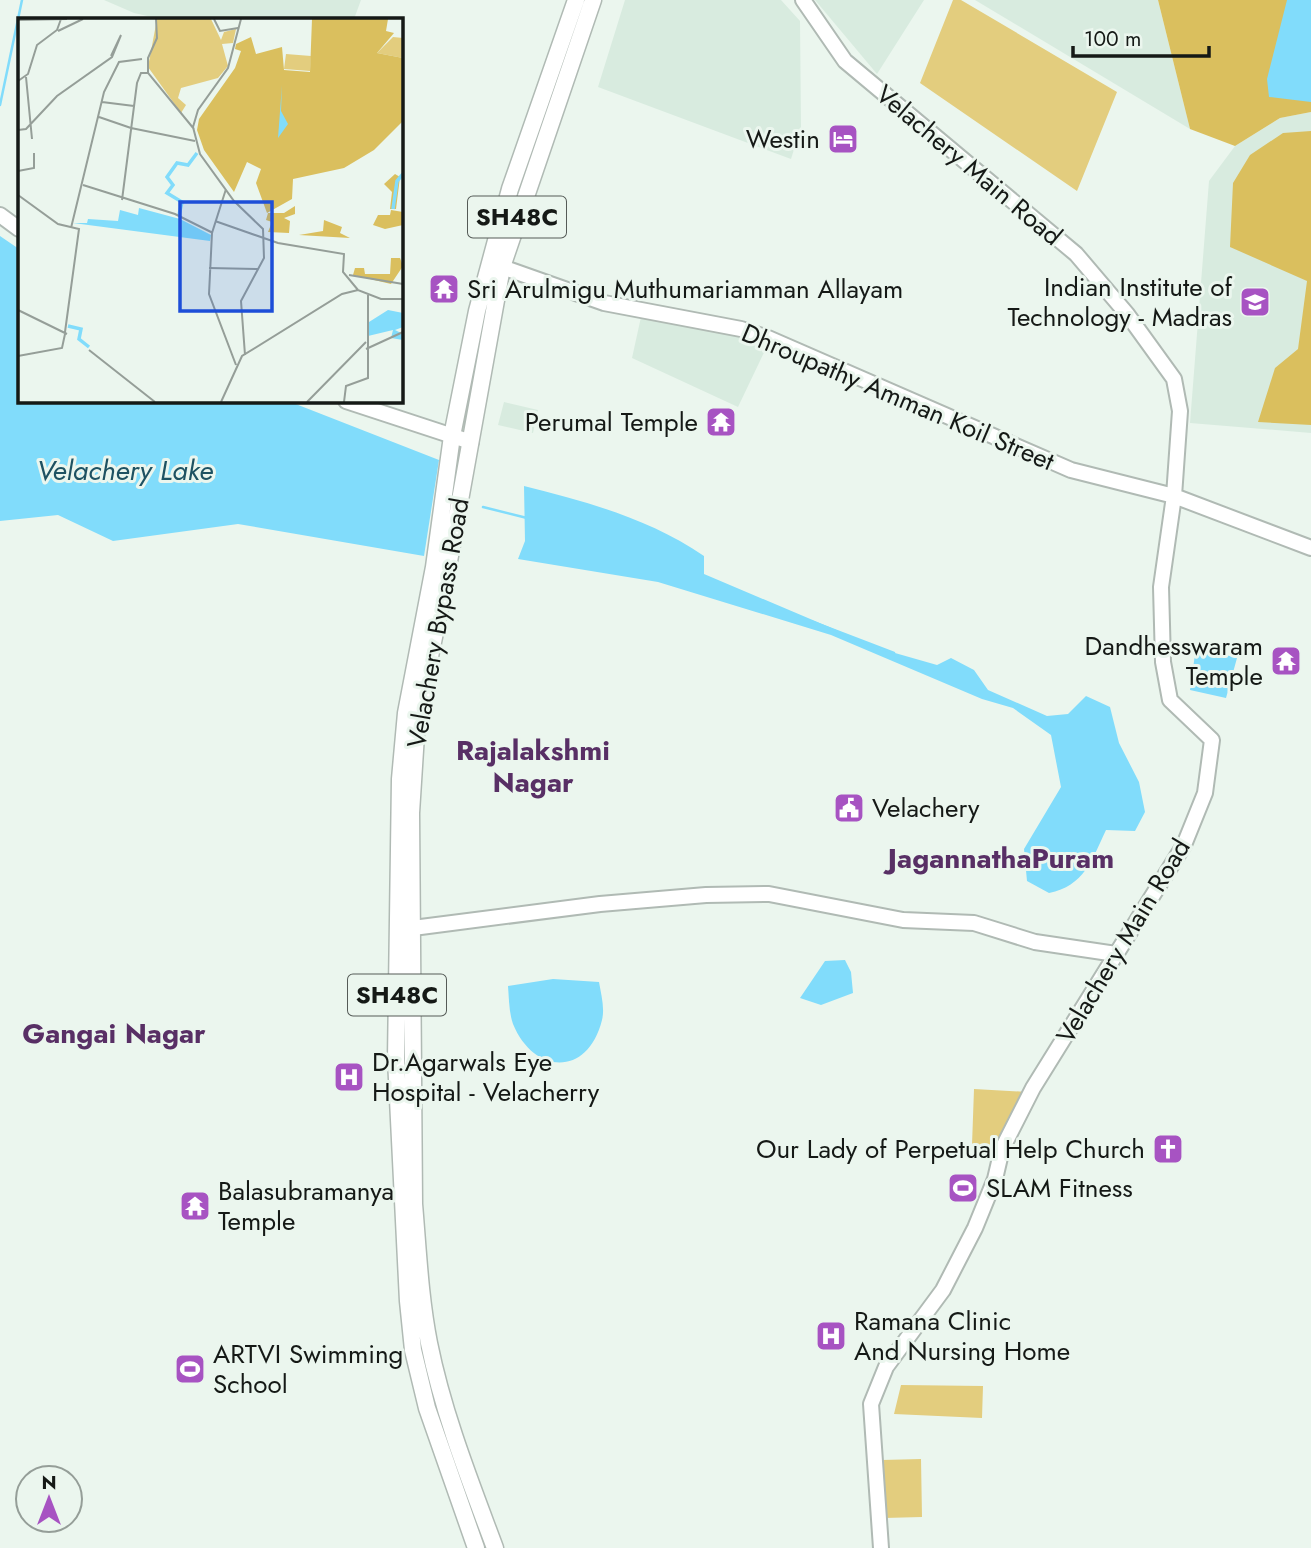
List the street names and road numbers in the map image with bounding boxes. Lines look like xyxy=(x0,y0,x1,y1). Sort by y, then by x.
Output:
street label: Velachery Main Road xyxy=(867,75,1071,255)
road number: SH48C xyxy=(468,196,566,238)
street label: Dhroupathy Amman Koil Street xyxy=(736,314,1061,481)
street label: Velachery Bypass Road xyxy=(397,495,479,751)
street label: Velachery Main Road xyxy=(1047,831,1199,1051)
road number: SH48C xyxy=(348,974,446,1015)

